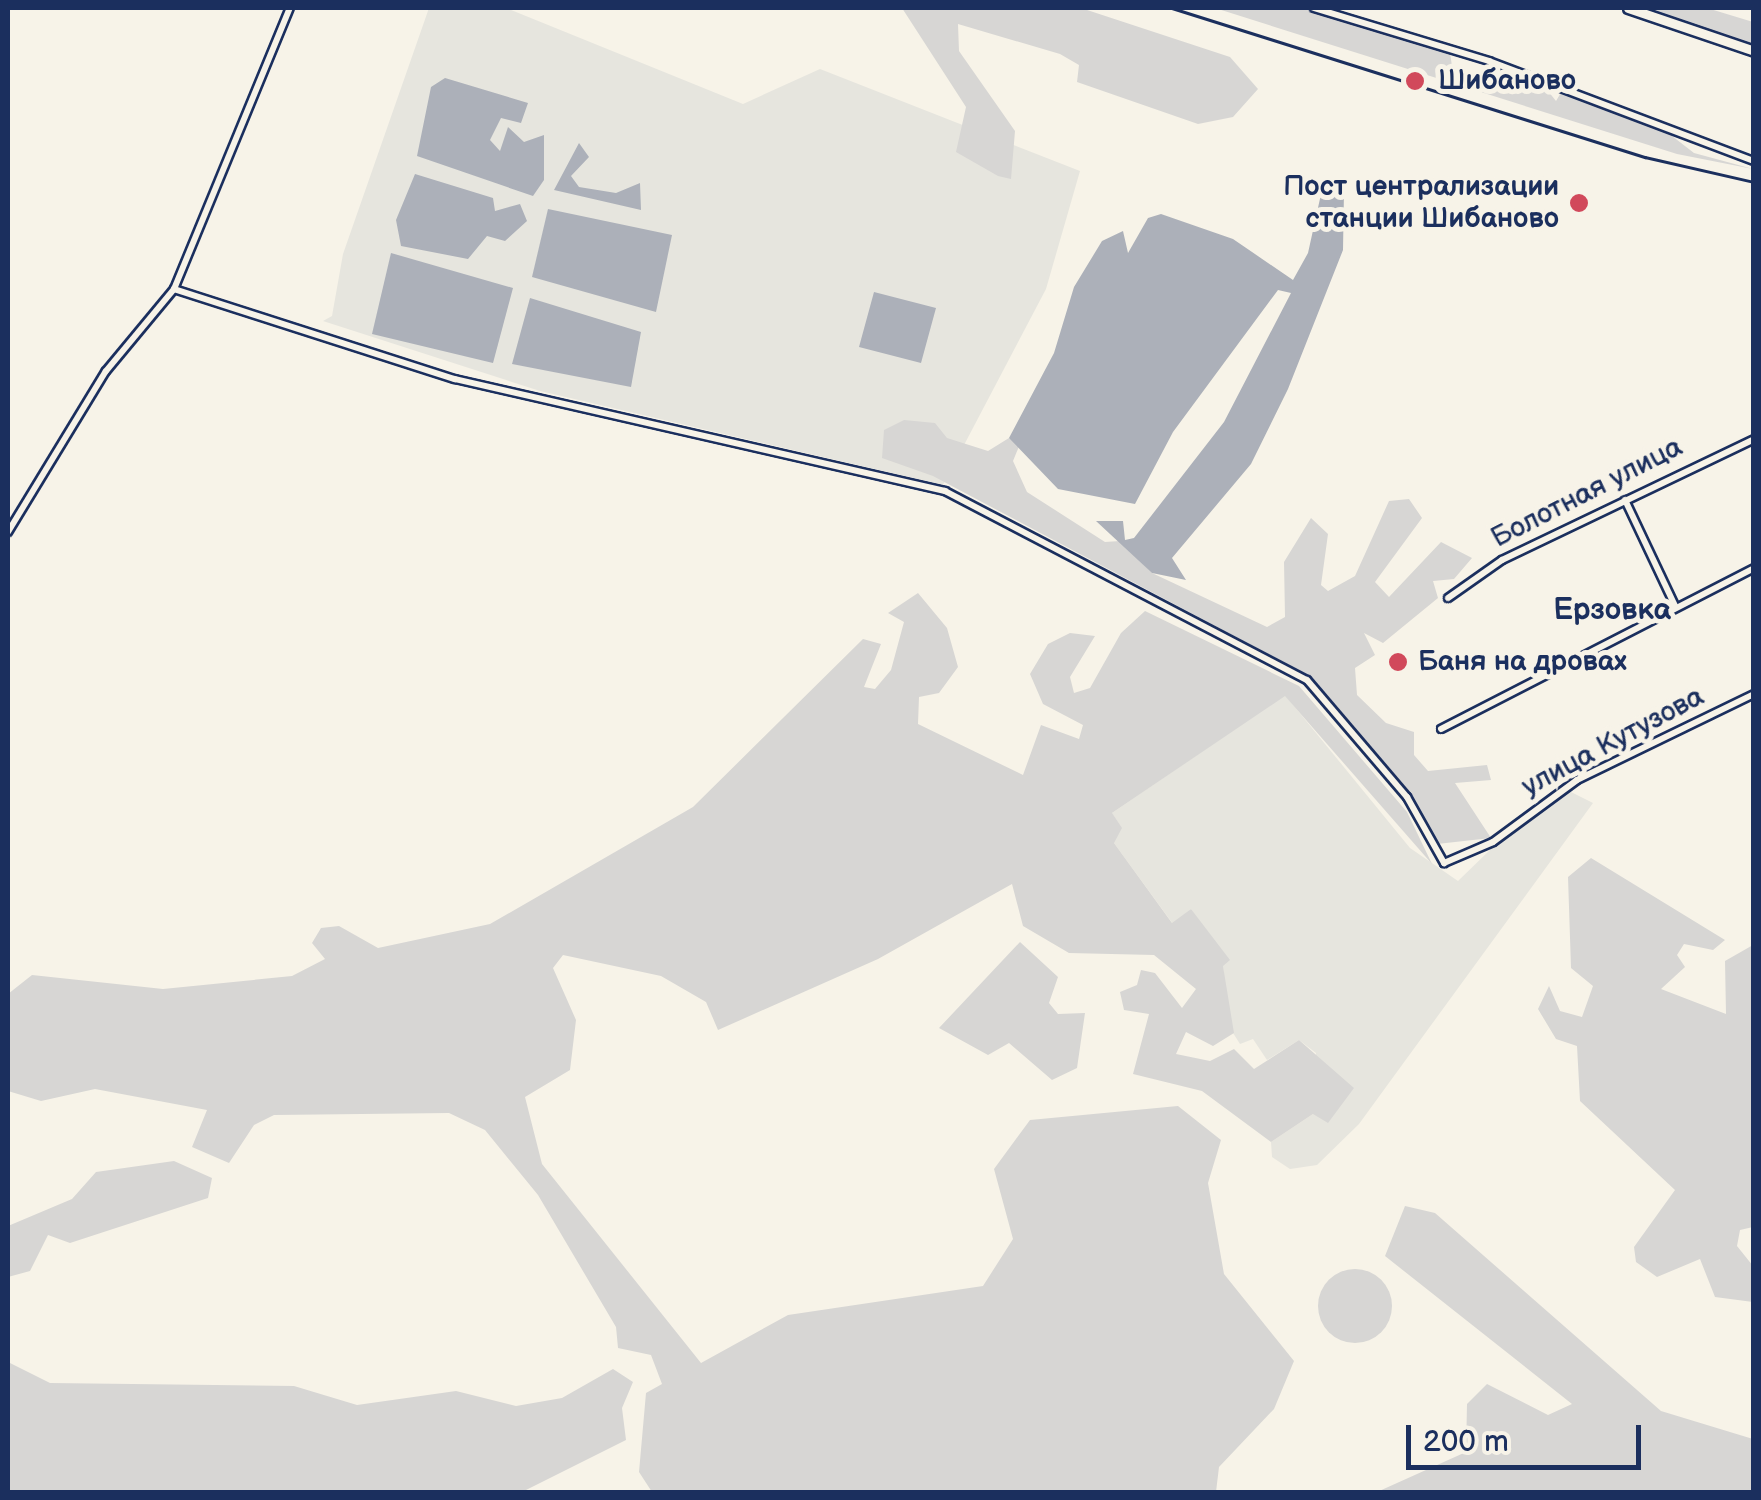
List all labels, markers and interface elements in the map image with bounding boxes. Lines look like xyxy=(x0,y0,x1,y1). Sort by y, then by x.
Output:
place label: Шибаново xyxy=(1438,64,1576,98)
marker: Шибаново xyxy=(1402,68,1428,94)
place label: Пост централизации станции Шибаново xyxy=(1283,170,1559,236)
marker: Пост централизации станции Шибаново xyxy=(1568,192,1590,214)
street label: Болотная улица xyxy=(1486,430,1688,556)
district label: Ерзовка xyxy=(1553,592,1671,628)
place label: Баня на дровах xyxy=(1418,645,1627,679)
marker: Баня на дровах xyxy=(1387,651,1409,673)
street label: улица Кутузова xyxy=(1516,680,1710,804)
scale bar xyxy=(1411,1405,1646,1467)
text: 200 m xyxy=(1423,1424,1509,1460)

